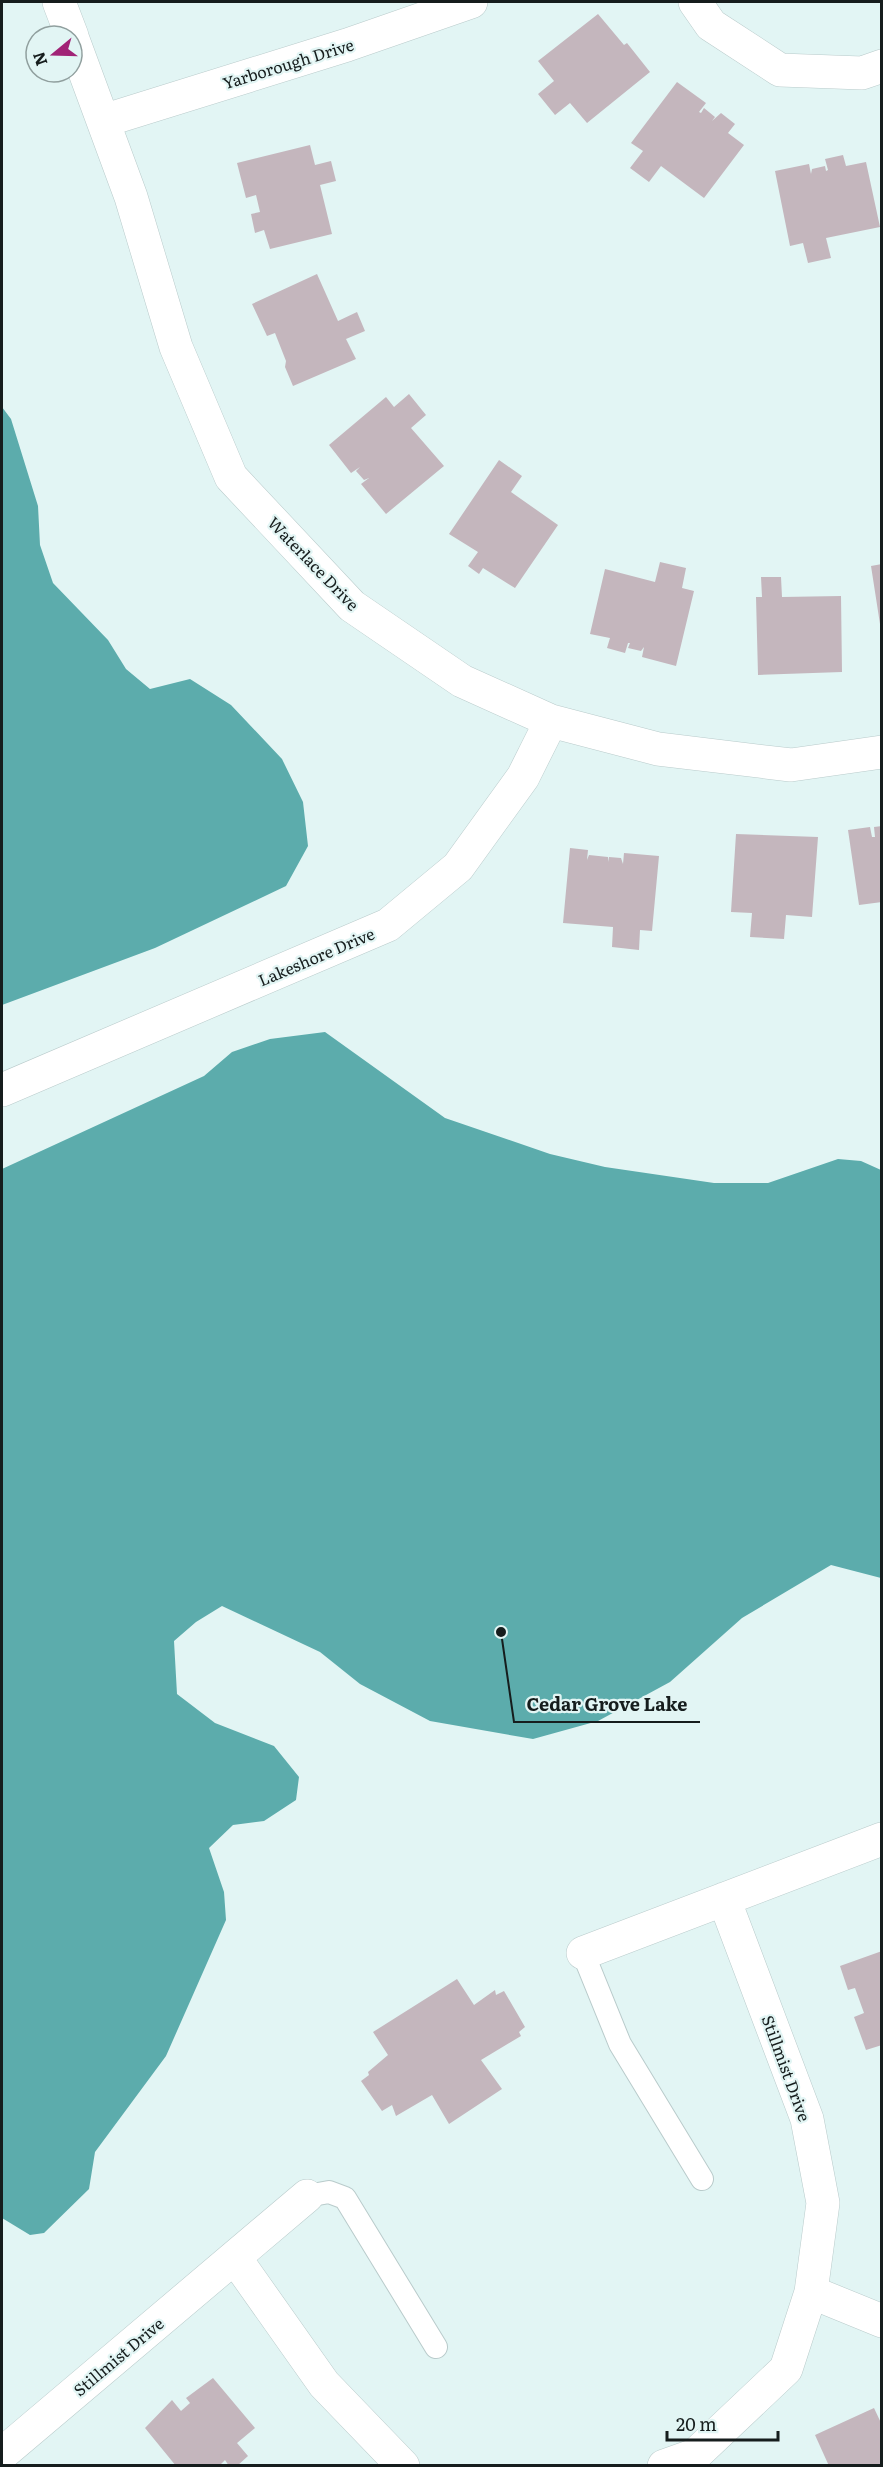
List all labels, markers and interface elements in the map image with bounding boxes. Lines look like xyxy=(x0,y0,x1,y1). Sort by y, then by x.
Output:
north arrow xyxy=(24,24,84,84)
street label: Yarborough Drive xyxy=(219,32,357,94)
text: N xyxy=(25,49,52,69)
street label: Waterlace Drive xyxy=(263,511,365,615)
street label: Lakeshore Drive xyxy=(254,921,378,991)
callout: Cedar Grove Lake xyxy=(514,1686,700,1722)
text: Cedar Grove Lake xyxy=(526,1690,688,1717)
street label: Stillmist Drive xyxy=(757,2012,817,2124)
street label: Stillmist Drive xyxy=(68,2311,168,2401)
scale bar xyxy=(667,2404,778,2442)
text: 20 m xyxy=(676,2410,717,2437)

